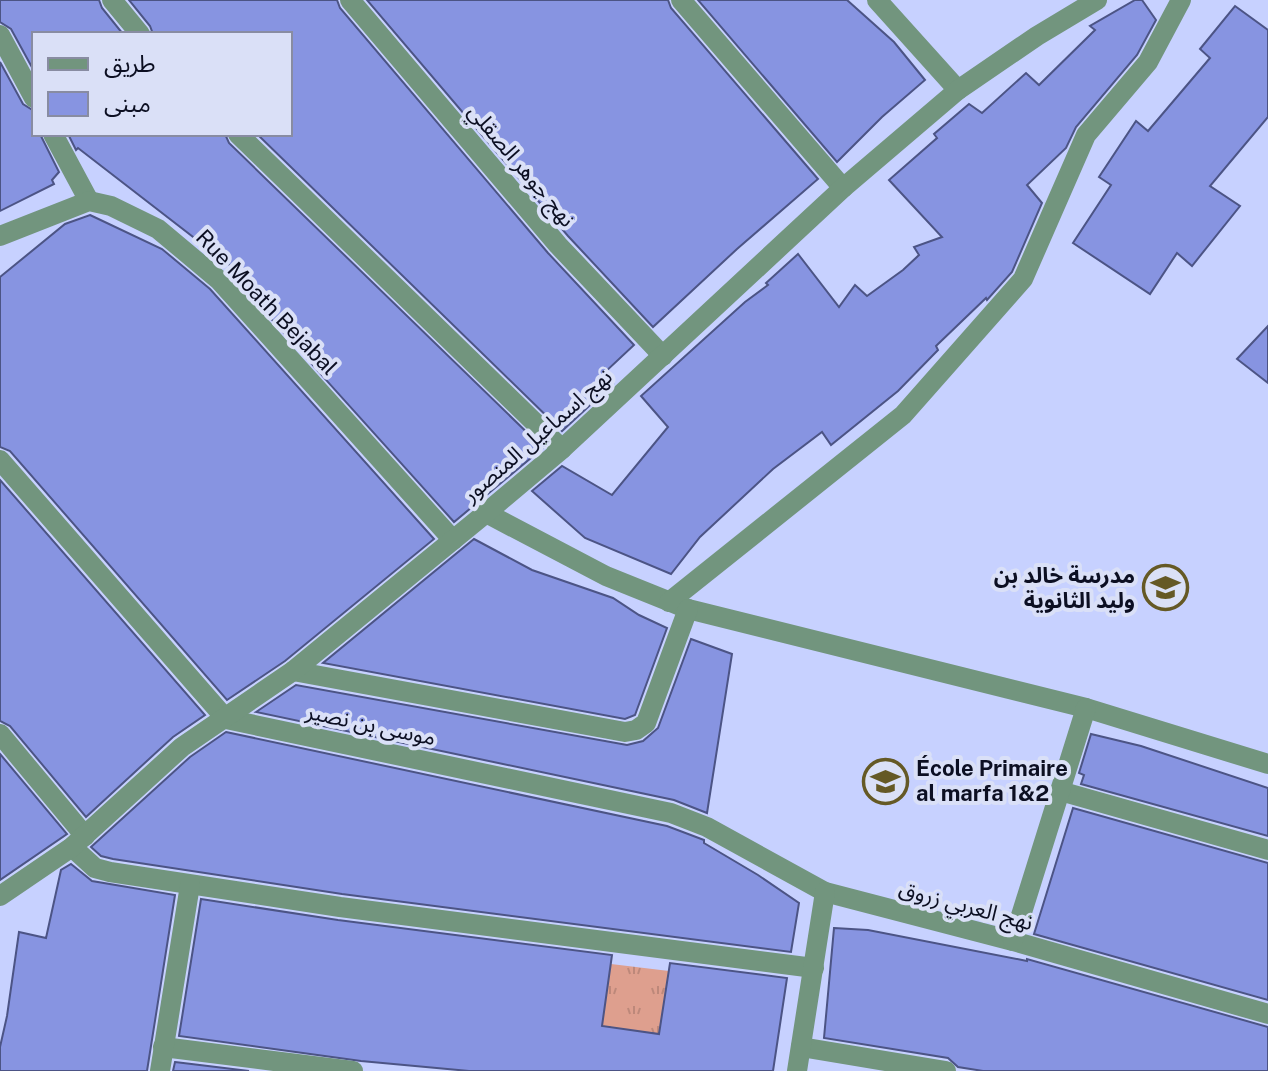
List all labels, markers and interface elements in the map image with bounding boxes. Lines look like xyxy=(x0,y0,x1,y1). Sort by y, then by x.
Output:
legend xyxy=(32,32,292,136)
text: طريق xyxy=(104,49,156,79)
text: مبنى xyxy=(104,89,151,117)
street label: نهج جوهر الصقلي xyxy=(460,98,581,234)
street label: Rue Moath Bejabal xyxy=(191,224,343,380)
street label: نهج اسماعيل المنصور xyxy=(456,363,620,511)
place label: مدرسة خالد بن وليد الثانوية xyxy=(994,562,1135,613)
school or university icon: مدرسة خالد بن وليد الثانوية xyxy=(1142,564,1190,612)
street label: موسى بن نصير xyxy=(303,697,438,750)
place label: École Primaire al marfa 1&2 xyxy=(916,755,1068,806)
school or university icon: École Primaire al marfa 1&2 xyxy=(861,757,909,805)
street label: نهج العربي زروق xyxy=(895,875,1036,939)

